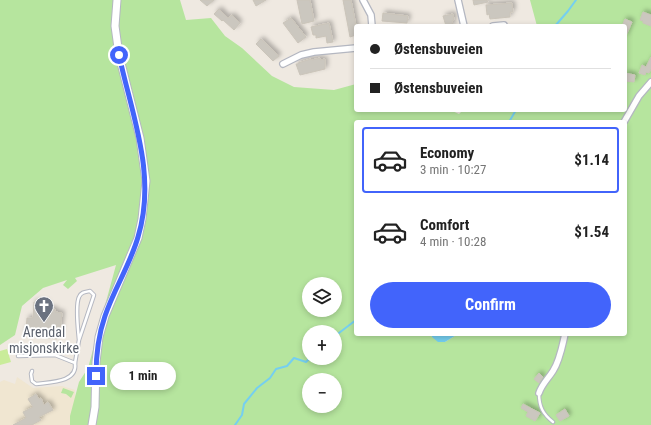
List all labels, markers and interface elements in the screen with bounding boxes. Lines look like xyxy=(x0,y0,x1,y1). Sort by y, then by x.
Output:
text: Østensbuveien xyxy=(394,40,483,58)
route start xyxy=(110,46,128,64)
text: Østensbuveien xyxy=(394,79,483,97)
icon: car xyxy=(372,142,408,178)
text: Economy xyxy=(420,144,474,162)
text: $1.14 xyxy=(574,151,609,169)
text: 3 min · 10:27 xyxy=(420,162,486,177)
icon: car xyxy=(372,214,408,250)
text: Comfort xyxy=(420,216,469,234)
text: $1.54 xyxy=(574,223,609,241)
text: 4 min · 10:28 xyxy=(420,234,486,249)
map controls xyxy=(302,277,342,413)
button: layers xyxy=(302,277,342,317)
button: Confirm xyxy=(370,282,611,328)
church icon: Arendal misjonskirke xyxy=(33,295,55,323)
place label: Arendal misjonskirke xyxy=(9,324,79,356)
button: + xyxy=(302,325,342,365)
callout: 1 min xyxy=(110,362,176,390)
route end xyxy=(87,367,105,385)
text: 1 min xyxy=(129,368,157,383)
button: − xyxy=(302,373,342,413)

